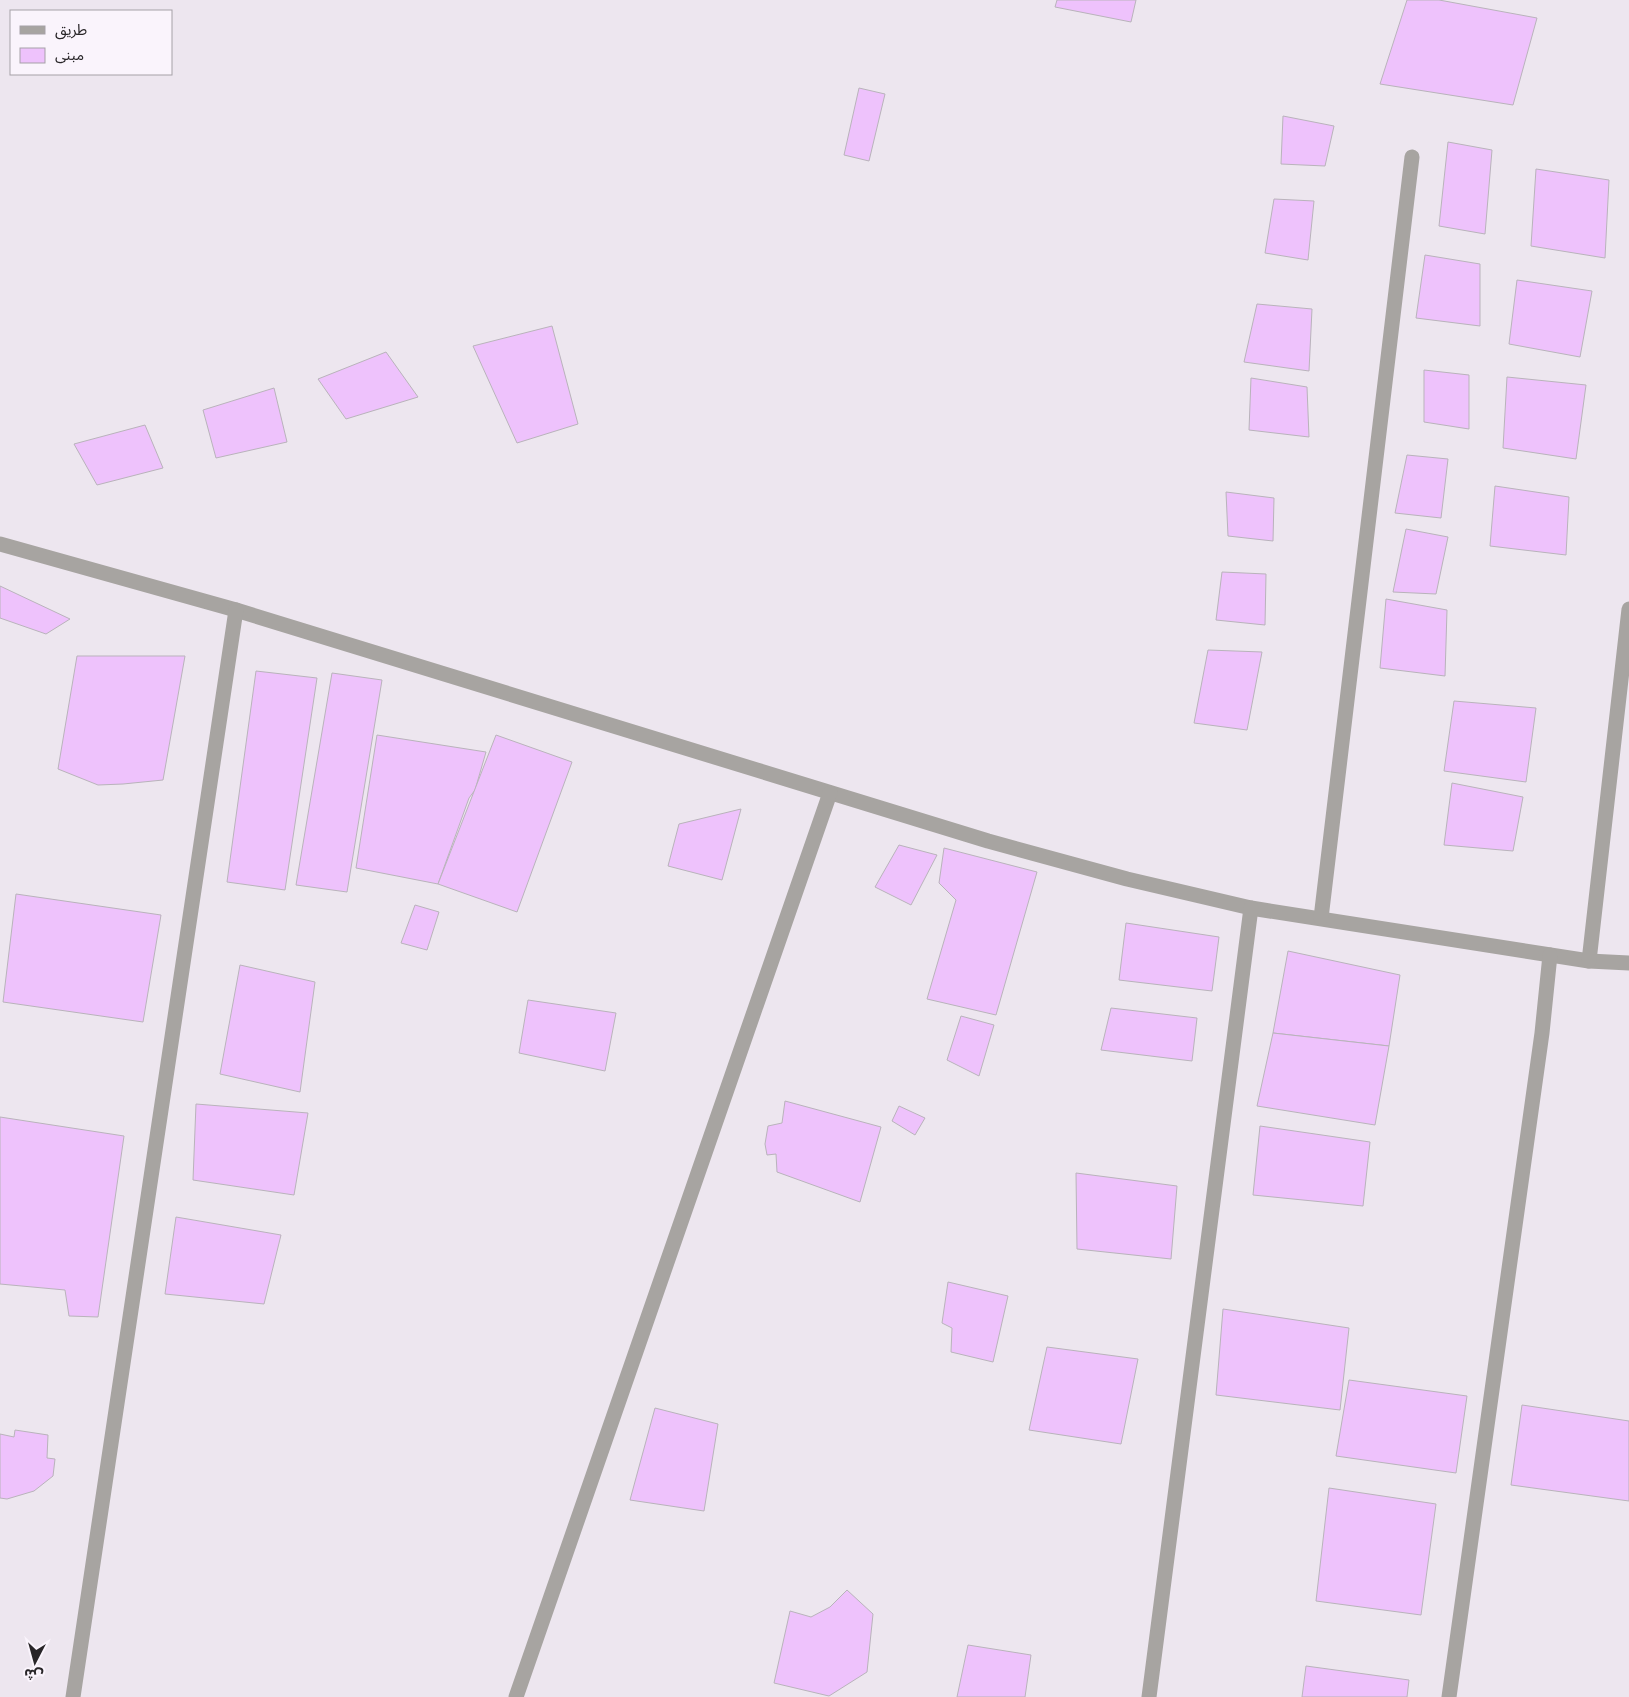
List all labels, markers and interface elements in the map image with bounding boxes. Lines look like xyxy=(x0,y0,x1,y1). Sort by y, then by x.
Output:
legend xyxy=(10,10,172,75)
text: طريق xyxy=(55,20,87,40)
text: مبنى xyxy=(55,45,84,64)
north arrow xyxy=(10,1637,60,1687)
text: ش xyxy=(23,1665,44,1685)

